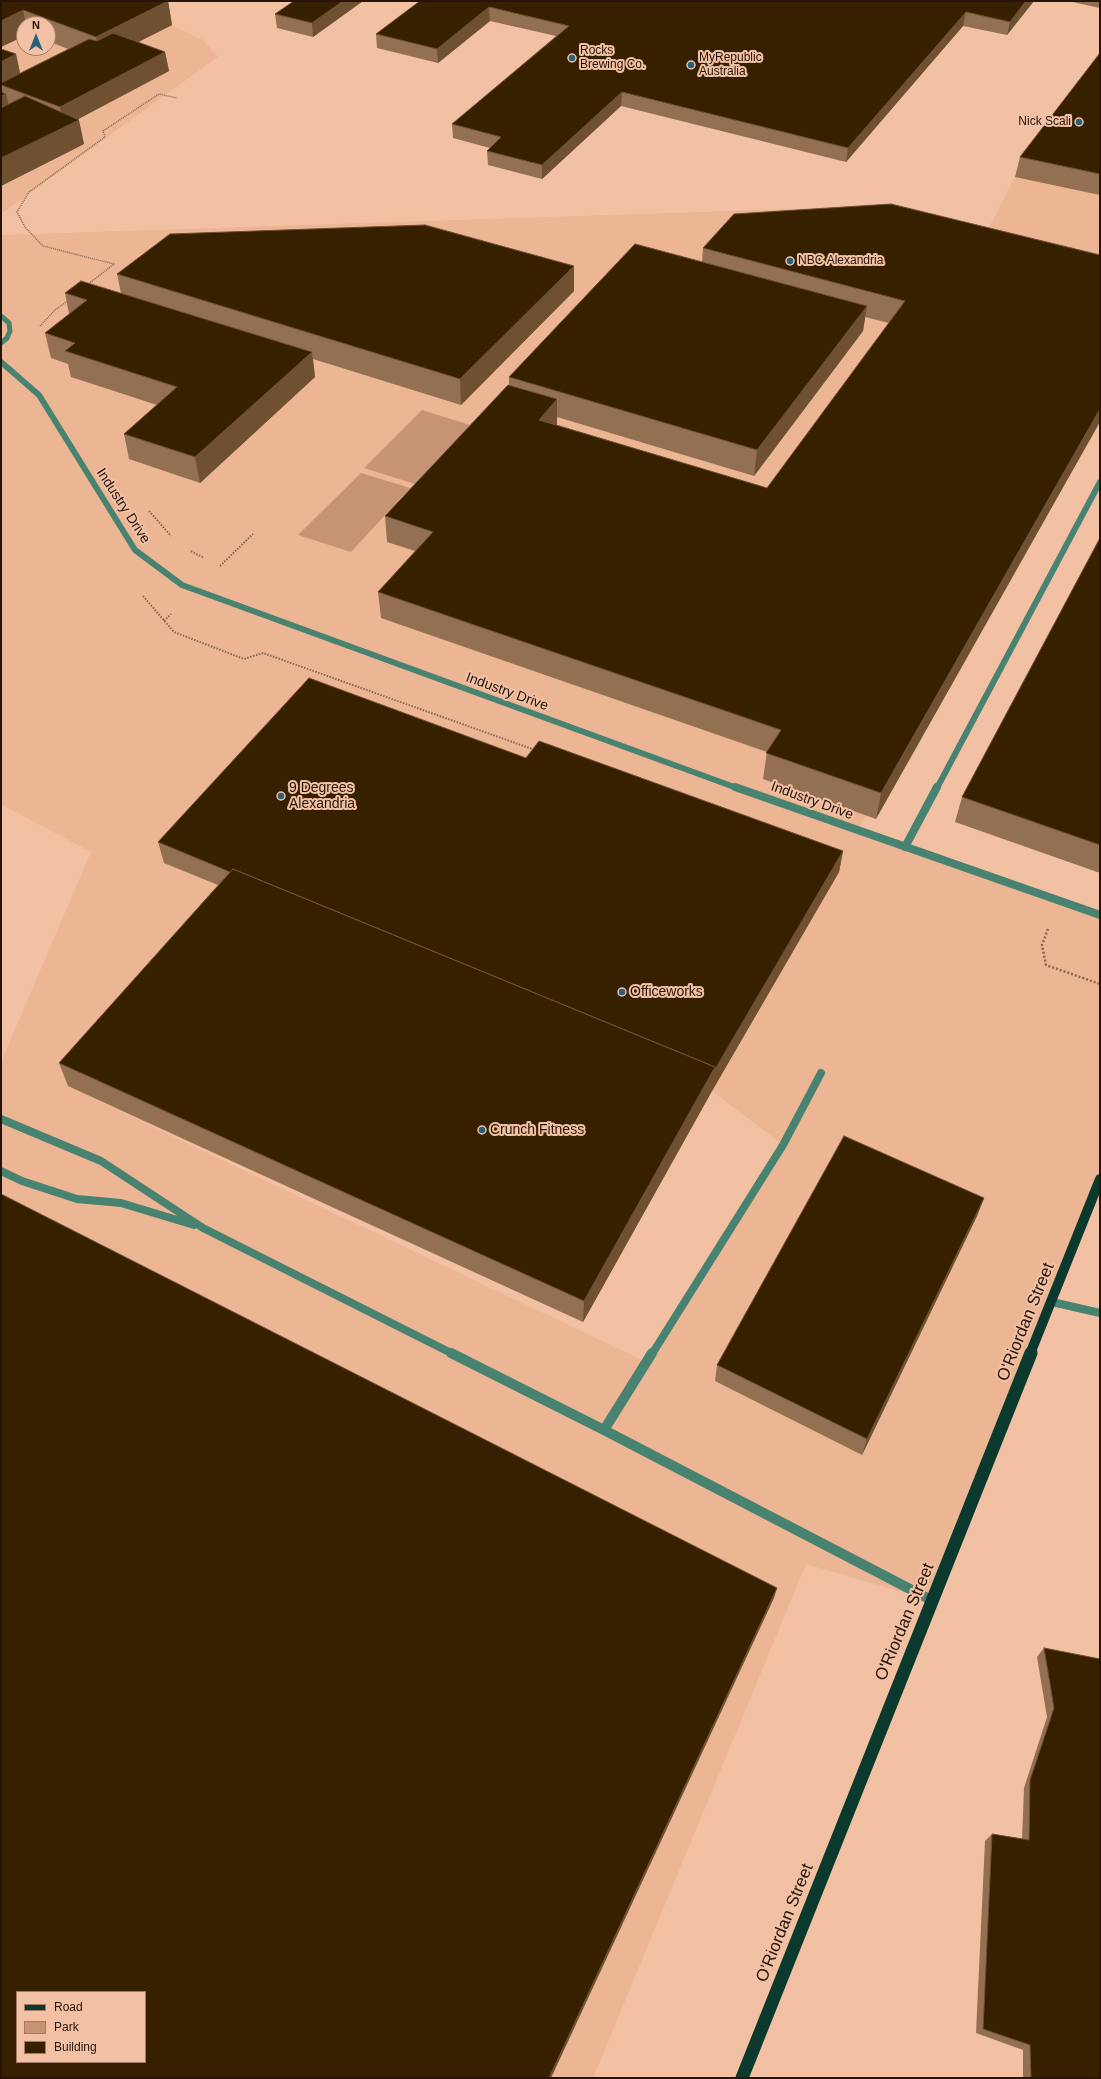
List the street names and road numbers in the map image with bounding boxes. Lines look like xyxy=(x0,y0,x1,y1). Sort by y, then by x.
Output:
street label: Industry Drive xyxy=(92,465,154,547)
street label: Industry Drive xyxy=(464,669,550,715)
street label: Industry Drive xyxy=(769,778,855,824)
street label: O'Riordan Street xyxy=(993,1260,1059,1384)
street label: O'Riordan Street xyxy=(871,1560,939,1684)
street label: O'Riordan Street xyxy=(752,1861,818,1985)

